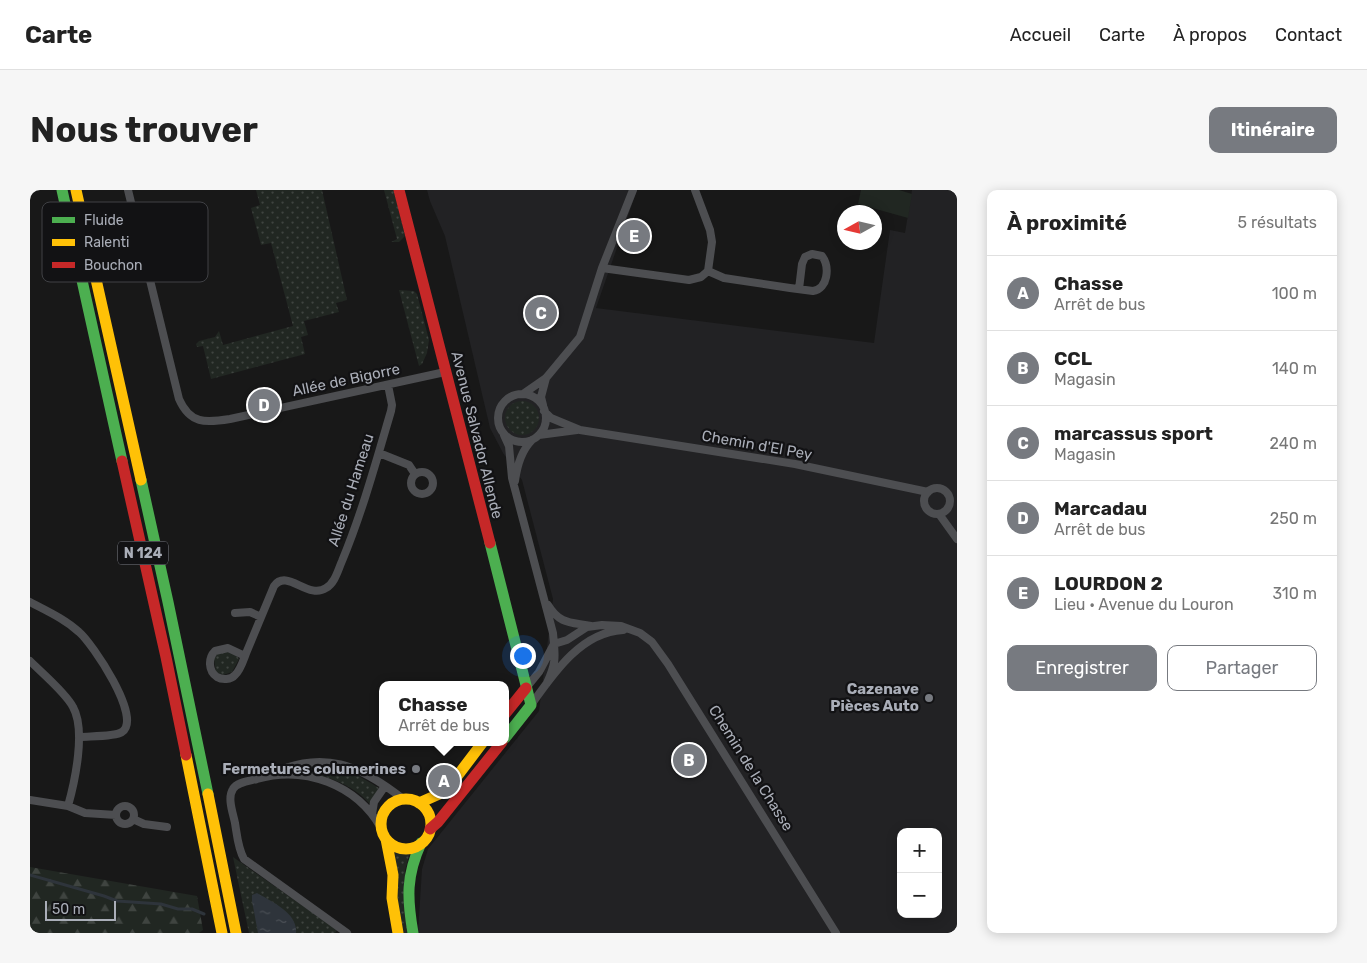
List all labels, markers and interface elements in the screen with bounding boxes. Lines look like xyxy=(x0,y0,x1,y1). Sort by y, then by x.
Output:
text: Carte xyxy=(25,21,92,49)
text: Accueil xyxy=(1010,24,1071,46)
text: Carte xyxy=(1099,24,1145,46)
text: À propos xyxy=(1173,24,1247,46)
text: Contact xyxy=(1275,24,1342,46)
button: Itinéraire xyxy=(1209,107,1337,153)
text: Nous trouver xyxy=(30,109,258,151)
legend xyxy=(42,202,208,282)
north arrow xyxy=(837,205,882,250)
text: À proximité xyxy=(1007,210,1127,235)
text: Fluide xyxy=(84,212,124,229)
text: 5 résultats xyxy=(1238,213,1317,232)
pin: E xyxy=(618,217,650,255)
text: Ralenti xyxy=(84,234,129,251)
text: Bouchon xyxy=(84,257,143,274)
text: Chasse xyxy=(1054,272,1123,295)
text: A xyxy=(1017,284,1029,303)
text: 100 m xyxy=(1272,284,1317,303)
pin: C xyxy=(525,294,557,332)
text: Arrêt de bus xyxy=(1054,295,1146,314)
text: CCL xyxy=(1054,347,1092,370)
street label: Avenue Salvador Allende xyxy=(447,349,507,521)
text: B xyxy=(1017,359,1029,378)
text: 140 m xyxy=(1272,359,1317,378)
street label: Allée de Bigorre xyxy=(290,360,402,400)
text: Magasin xyxy=(1054,370,1116,389)
pin: D xyxy=(248,386,280,424)
text: marcassus sport xyxy=(1054,422,1213,445)
street label: Chemin d'El Pey xyxy=(700,426,814,464)
street label: Allée du Hameau xyxy=(324,431,378,549)
text: C xyxy=(1017,434,1029,453)
text: 240 m xyxy=(1270,434,1317,453)
text: Magasin xyxy=(1054,445,1116,464)
text: Marcadau xyxy=(1054,497,1147,520)
text: D xyxy=(1017,509,1029,528)
text: 250 m xyxy=(1270,509,1317,528)
text: Arrêt de bus xyxy=(1054,520,1146,539)
road number: N 124 xyxy=(118,542,168,564)
text: LOURDON 2 xyxy=(1054,572,1163,595)
text: E xyxy=(1018,584,1028,603)
text: 310 m xyxy=(1273,584,1317,603)
text: Lieu · Avenue du Louron xyxy=(1054,595,1234,614)
your location xyxy=(510,643,536,669)
button: Enregistrer xyxy=(1007,645,1157,691)
button: Partager xyxy=(1167,645,1317,691)
place label: Cazenave Pièces Auto xyxy=(830,680,919,715)
popup xyxy=(379,681,509,746)
marker: Cazenave Pièces Auto xyxy=(923,692,935,704)
text: Chasse xyxy=(398,693,467,716)
street label: Chemin de la Chasse xyxy=(705,702,797,834)
text: Arrêt de bus xyxy=(398,716,490,735)
pin: B xyxy=(673,741,705,779)
place label: Fermetures columerines xyxy=(222,760,406,778)
pin: A xyxy=(428,762,460,800)
marker: Fermetures columerines xyxy=(410,763,422,775)
map controls xyxy=(897,828,942,918)
button: + xyxy=(897,828,942,873)
button: − xyxy=(897,873,942,918)
scale bar xyxy=(45,898,116,921)
text: 50 m xyxy=(52,901,85,918)

